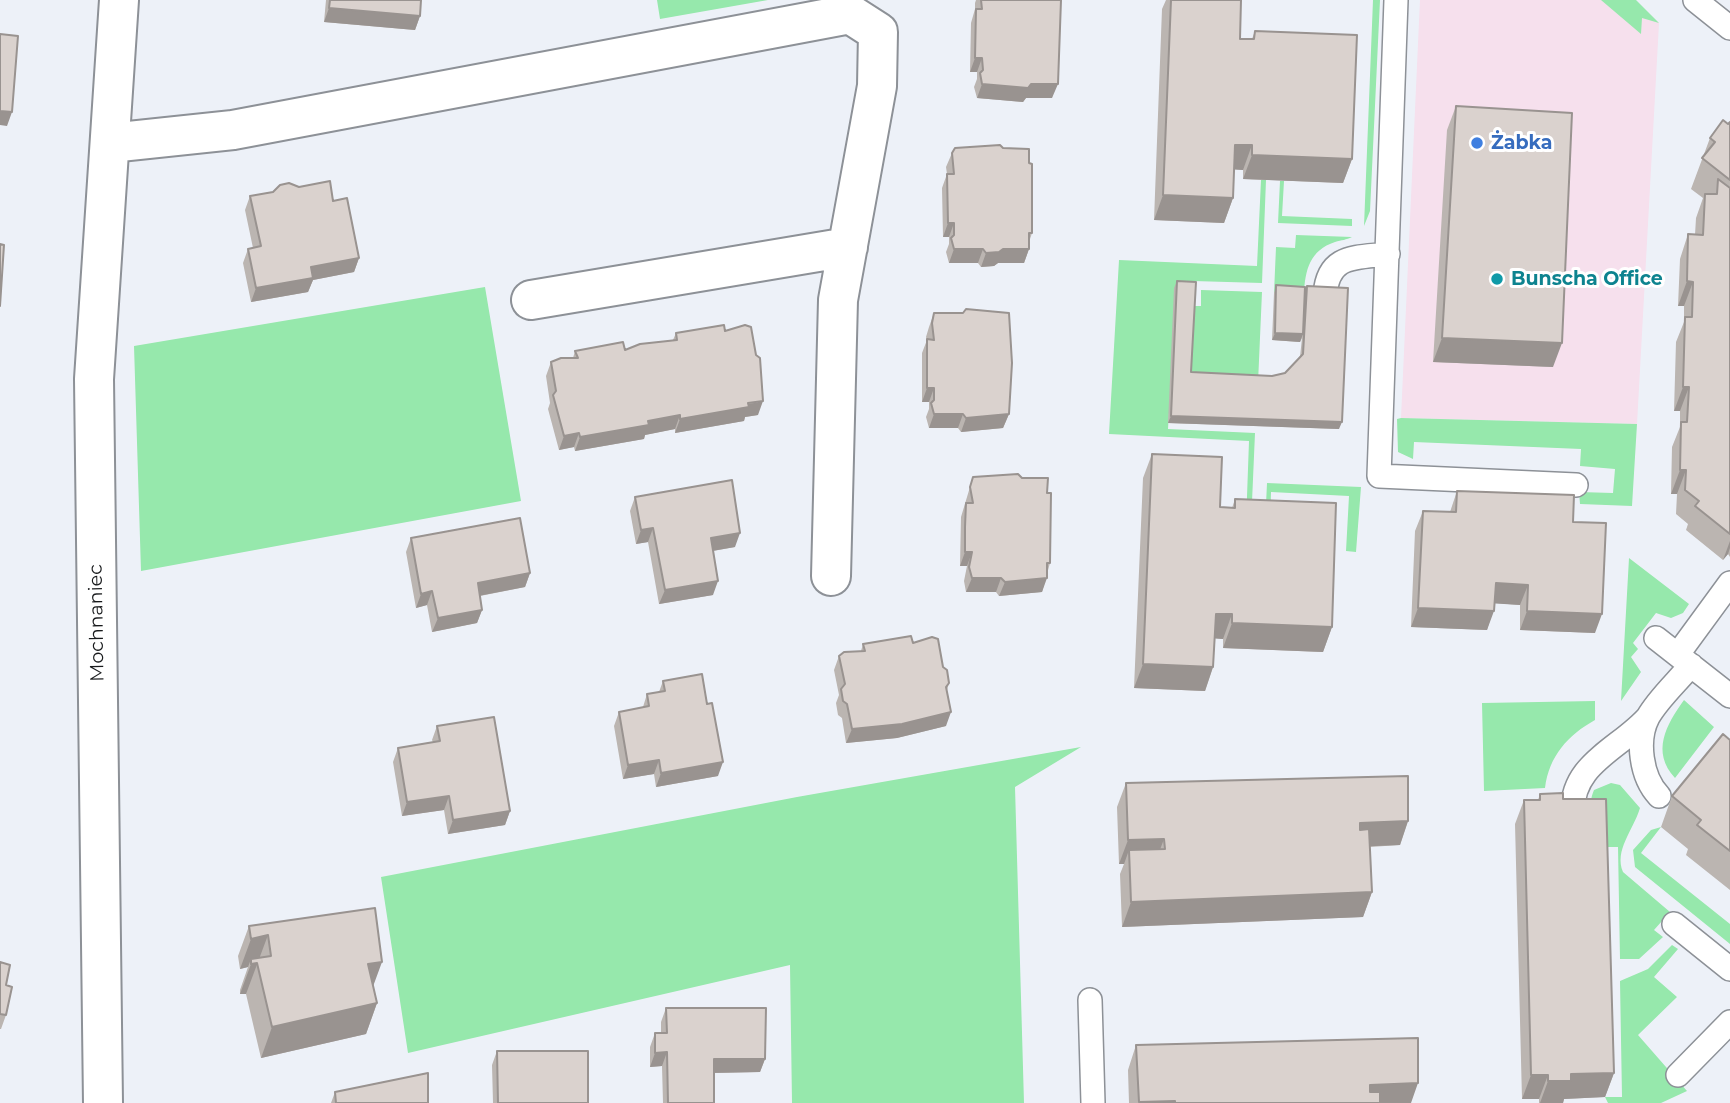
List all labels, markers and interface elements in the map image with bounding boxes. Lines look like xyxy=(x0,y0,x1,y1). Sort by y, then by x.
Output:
place label: Żabka xyxy=(1491,132,1553,154)
marker: Żabka xyxy=(1469,135,1485,151)
place label: Bunscha Office xyxy=(1511,268,1663,290)
marker: Bunscha Office xyxy=(1489,271,1505,287)
street label: Mochnaniec xyxy=(85,564,109,682)

